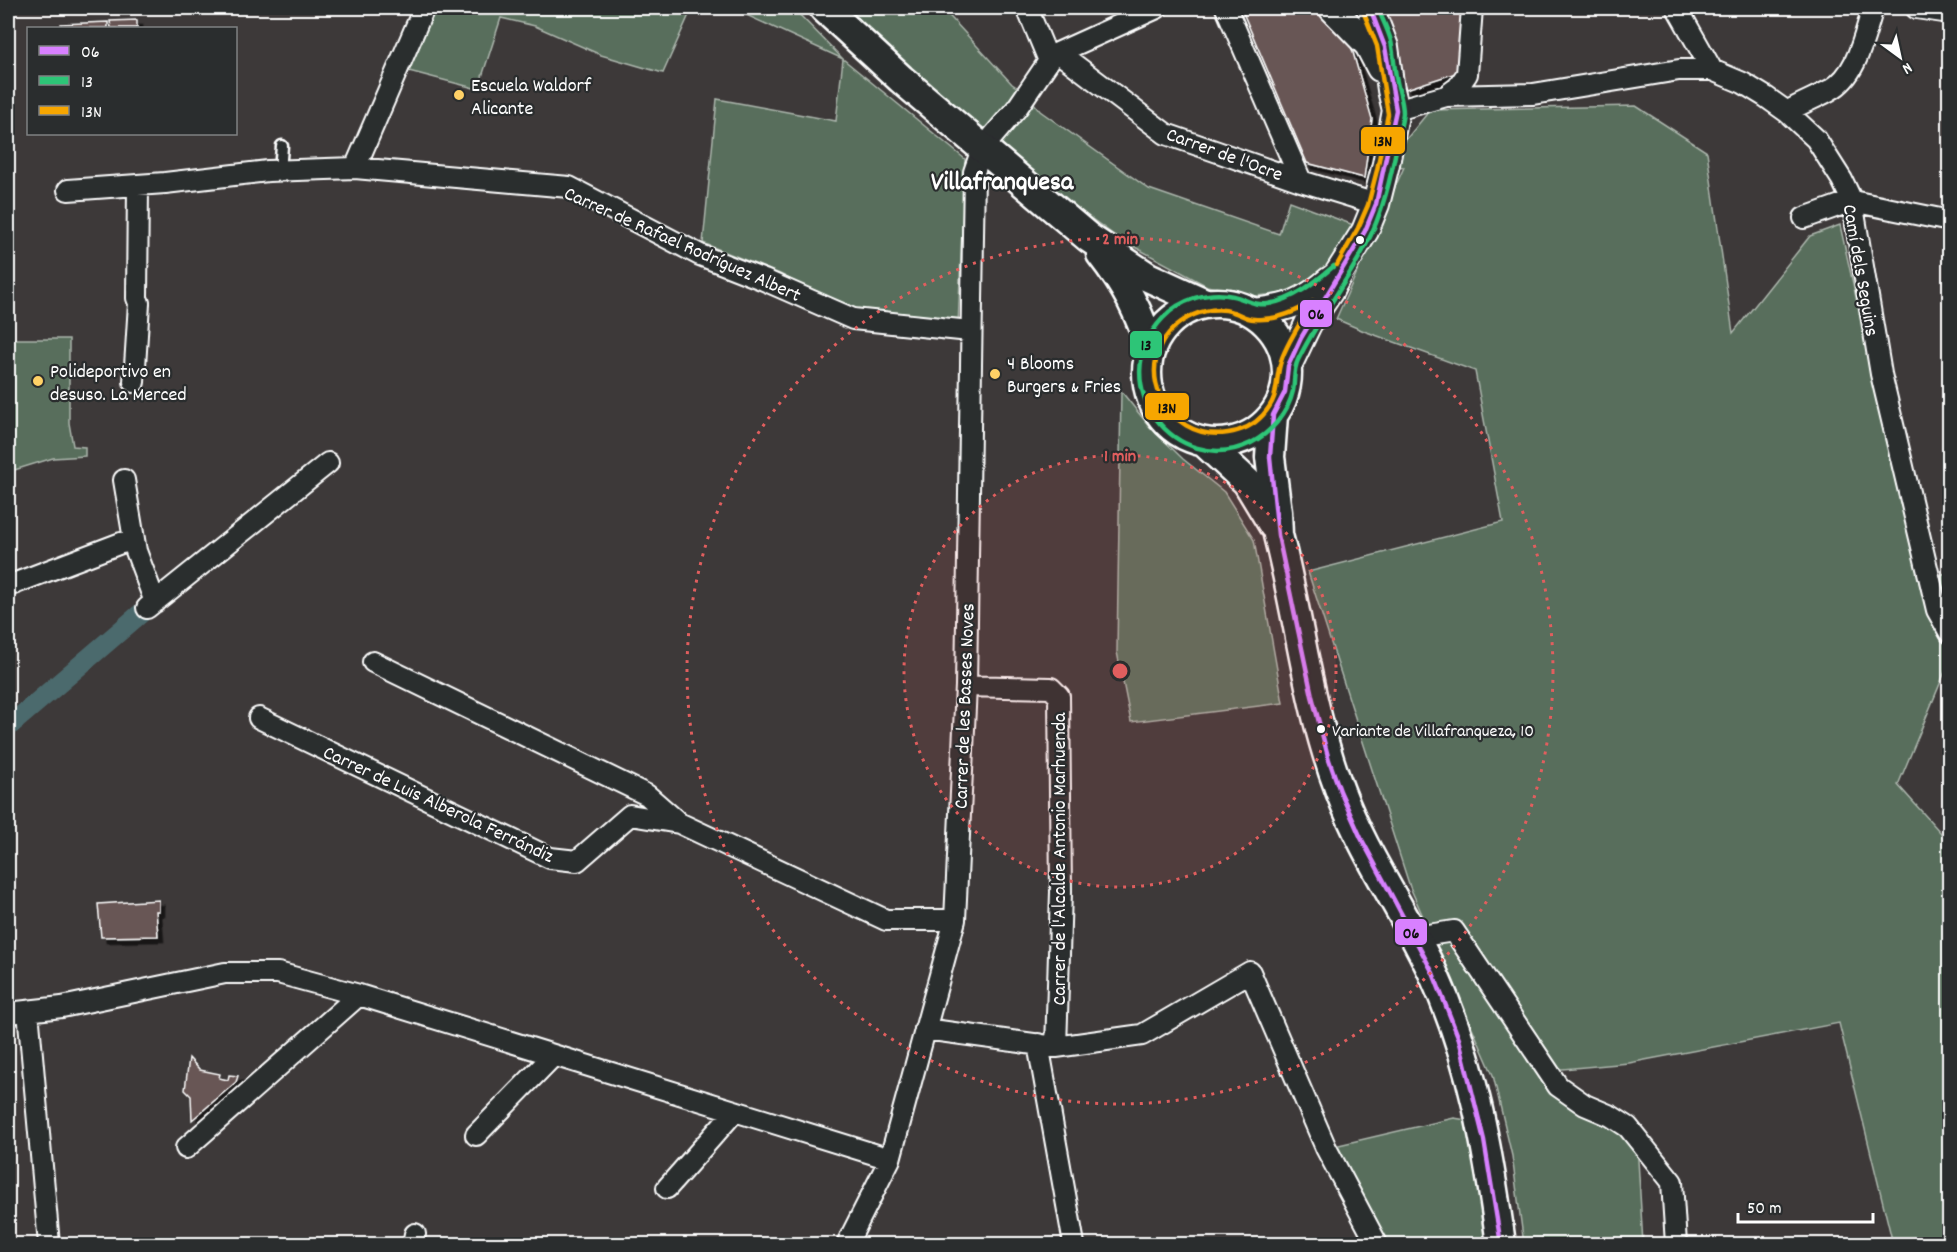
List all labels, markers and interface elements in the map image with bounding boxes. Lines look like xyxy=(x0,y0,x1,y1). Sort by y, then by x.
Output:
legend xyxy=(27,27,237,135)
north arrow xyxy=(1870,27,1930,87)
text: 06 xyxy=(81,41,100,66)
text: N xyxy=(1897,56,1916,79)
text: 13 xyxy=(81,71,93,96)
place label: Escuela Waldorf Alicante xyxy=(471,73,592,124)
marker: Escuela Waldorf Alicante xyxy=(452,88,466,102)
text: 13N xyxy=(81,101,102,126)
street label: Carrer de l'Ocre xyxy=(1162,122,1286,190)
line badge: 13N xyxy=(1360,126,1406,155)
text: 13N xyxy=(1374,131,1392,154)
district label: Villafranquesa xyxy=(931,165,1074,202)
street label: Carrer de Rafael Rodríguez Albert xyxy=(559,181,805,311)
street label: Camí dels Seguins xyxy=(1834,202,1884,339)
text: 2 min xyxy=(1102,228,1138,253)
unlabelled marker xyxy=(1354,234,1366,246)
line badge: 06 xyxy=(1299,299,1333,328)
text: 06 xyxy=(1308,304,1324,327)
line badge: 13 xyxy=(1129,330,1163,359)
text: 13 xyxy=(1141,335,1151,358)
place label: 4 Blooms Burgers & Fries xyxy=(1007,351,1121,402)
place label: Polideportivo en desuso. La Merced xyxy=(50,359,187,410)
marker: 4 Blooms Burgers & Fries xyxy=(988,367,1002,381)
marker: Polideportivo en desuso. La Merced xyxy=(31,374,45,388)
line badge: 13N xyxy=(1144,392,1190,421)
text: 13N xyxy=(1158,398,1176,421)
text: 1 min xyxy=(1104,445,1136,470)
street label: Carrer de les Basses Noves xyxy=(948,603,984,810)
centre of rings xyxy=(1110,661,1130,681)
street label: Carrer de l'Alcalde Antonio Marhuenda xyxy=(1047,712,1075,1005)
place label: Variante de Villafranqueza, 10 xyxy=(1332,720,1534,745)
marker: Variante de Villafranqueza, 10 xyxy=(1315,723,1327,735)
street label: Carrer de Luis Alberola Ferrándiz xyxy=(318,740,558,872)
line badge: 06 xyxy=(1394,918,1428,946)
text: 06 xyxy=(1403,923,1419,946)
scale bar xyxy=(1738,1186,1873,1224)
text: 50 m xyxy=(1747,1197,1782,1222)

